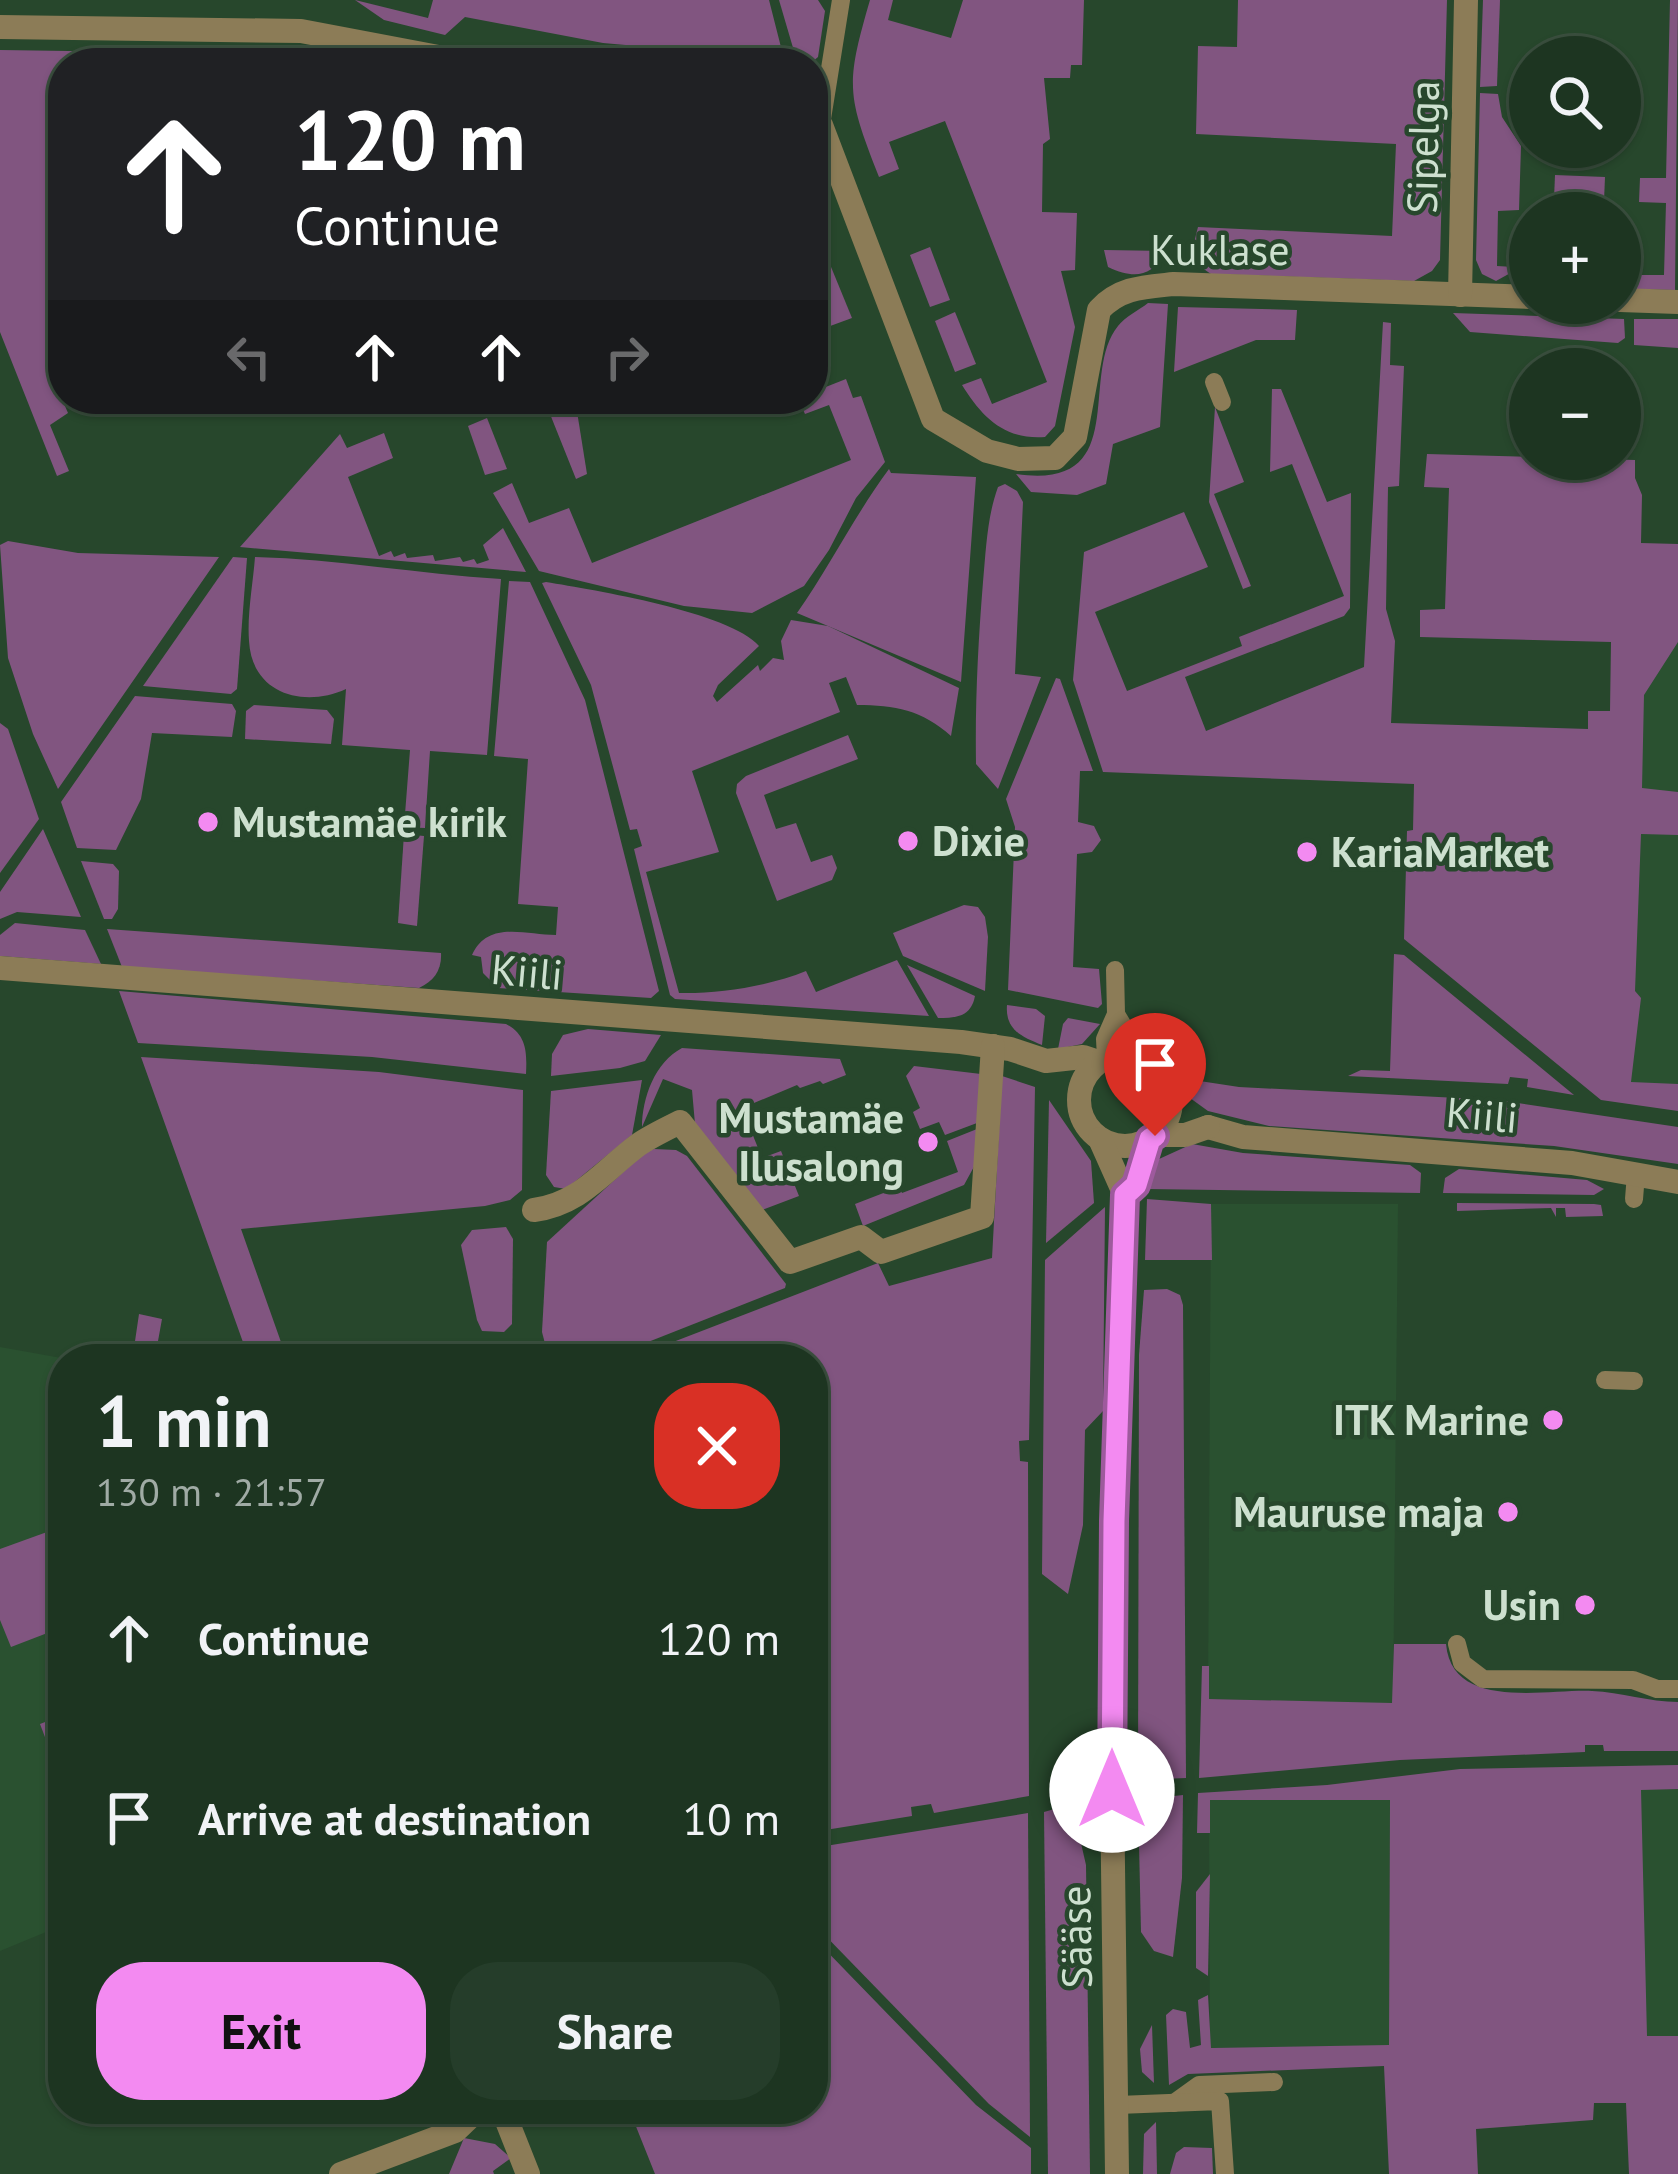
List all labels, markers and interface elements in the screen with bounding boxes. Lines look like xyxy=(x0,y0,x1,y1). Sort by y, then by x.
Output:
map controls xyxy=(1509,36,1641,480)
button: search xyxy=(1509,36,1641,168)
street label: Sipelga xyxy=(1394,80,1451,214)
text: 120 m xyxy=(294,84,526,193)
icon: ahead xyxy=(96,96,252,252)
text: Continue xyxy=(294,190,500,260)
button: + xyxy=(1509,192,1641,324)
street label: Kuklase xyxy=(1150,222,1290,277)
icon: left xyxy=(216,324,282,390)
icon: ahead xyxy=(342,324,408,390)
icon: ahead xyxy=(468,324,534,390)
icon: right xyxy=(594,324,660,390)
button: − xyxy=(1509,348,1641,480)
place label: Mustamäe kirik xyxy=(232,794,507,849)
marker: Mustamäe kirik xyxy=(195,809,221,835)
place label: Dixie xyxy=(932,813,1025,868)
place label: KariaMarket xyxy=(1331,824,1550,879)
marker: Dixie xyxy=(895,828,921,854)
marker: KariaMarket xyxy=(1294,839,1320,865)
street label: Kiili xyxy=(489,941,565,1002)
pin xyxy=(1104,1013,1206,1136)
icon: arrive xyxy=(1122,1031,1188,1097)
street label: Kiili xyxy=(1444,1084,1520,1145)
place label: Mustamäe Ilusalong xyxy=(719,1090,904,1193)
marker: Mustamäe Ilusalong xyxy=(915,1129,941,1155)
text: 1 min xyxy=(96,1374,272,1467)
button: close xyxy=(654,1383,780,1509)
place label: ITK Marine xyxy=(1333,1392,1529,1447)
marker: ITK Marine xyxy=(1540,1407,1566,1433)
text: 130 m · 21:57 xyxy=(96,1466,327,1517)
place label: Mauruse maja xyxy=(1233,1484,1484,1539)
marker: Mauruse maja xyxy=(1495,1499,1521,1525)
place label: Usin xyxy=(1483,1577,1561,1632)
marker: Usin xyxy=(1572,1592,1598,1618)
icon: ahead xyxy=(96,1605,162,1671)
text: Continue xyxy=(198,1609,370,1667)
text: 120 m xyxy=(658,1609,780,1667)
position arrow xyxy=(1049,1727,1175,1853)
icon: arrive xyxy=(96,1785,162,1851)
text: Arrive at destination xyxy=(198,1789,591,1847)
text: 10 m xyxy=(682,1789,780,1847)
street label: Sääse xyxy=(1047,1885,1104,1989)
button: Exit xyxy=(96,1962,426,2100)
button: Share xyxy=(450,1962,780,2100)

